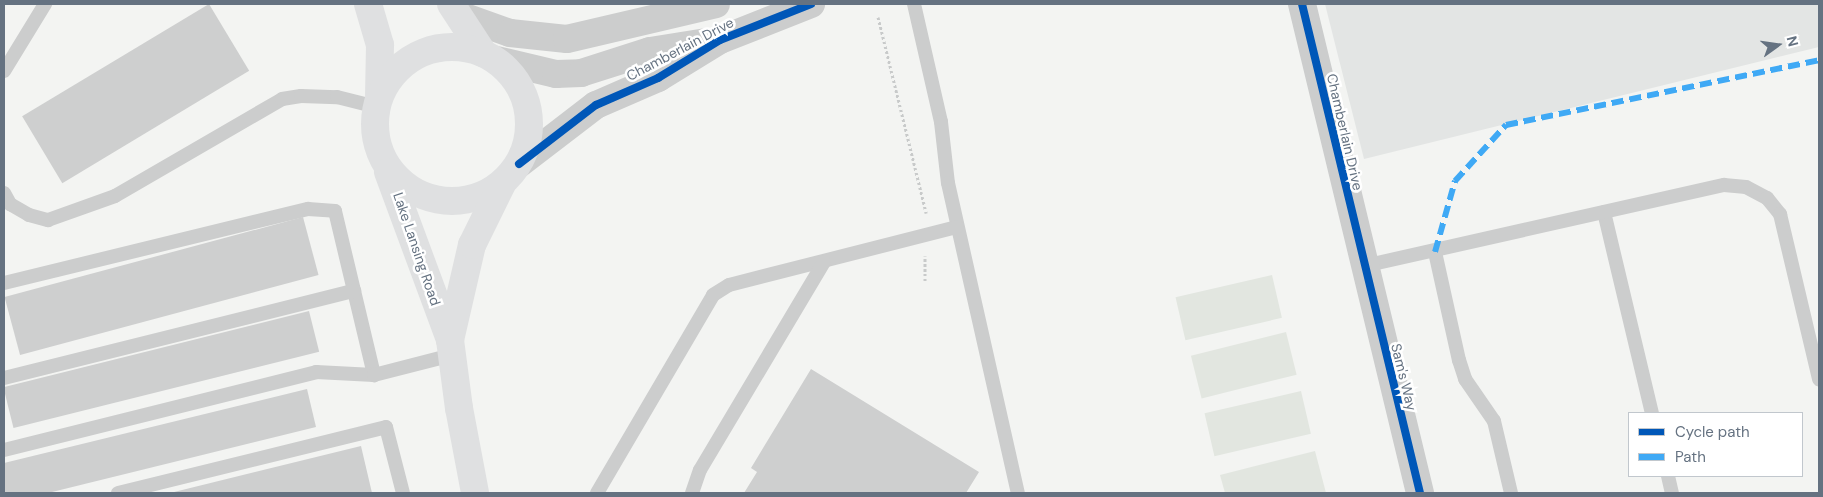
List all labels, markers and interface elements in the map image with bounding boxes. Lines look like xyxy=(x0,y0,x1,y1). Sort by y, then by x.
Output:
street label: Chamberlain Drive xyxy=(623,14,737,84)
north arrow xyxy=(1753,20,1803,70)
text: N xyxy=(1783,34,1803,49)
street label: Chamberlain Drive xyxy=(1323,72,1367,192)
street label: Lake Lansing Road xyxy=(390,190,444,308)
street label: Sam's Way xyxy=(1388,342,1420,412)
legend xyxy=(1628,412,1803,477)
text: Cycle path xyxy=(1675,422,1750,442)
text: Path xyxy=(1675,447,1706,467)

